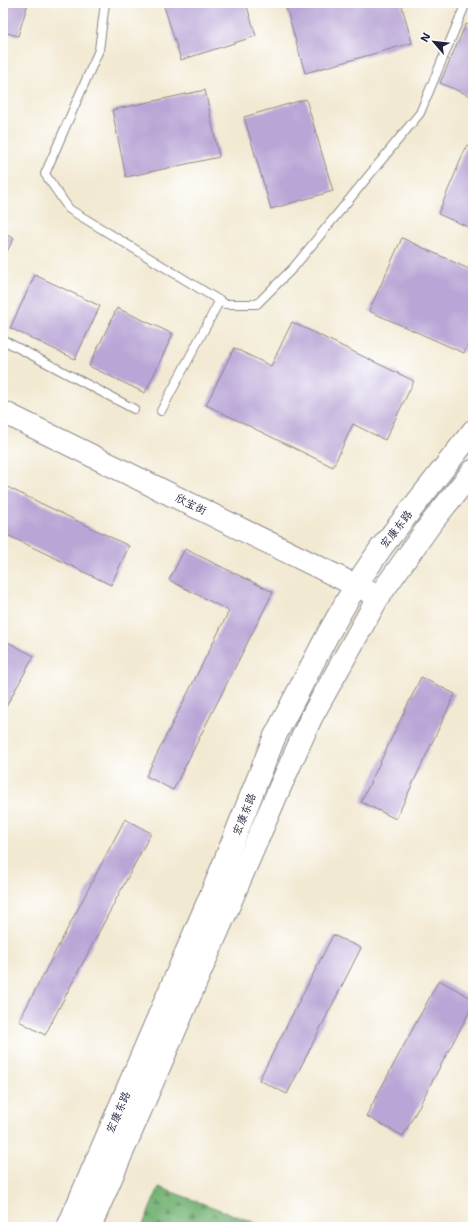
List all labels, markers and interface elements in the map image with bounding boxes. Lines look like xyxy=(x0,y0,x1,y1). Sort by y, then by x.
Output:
north arrow xyxy=(414,22,454,62)
text: N xyxy=(417,30,434,45)
street label: 欣宝街 xyxy=(173,490,210,519)
street label: 宏康东路 xyxy=(377,507,416,551)
street label: 宏康东路 xyxy=(229,791,260,837)
street label: 宏康东路 xyxy=(103,1089,134,1135)

